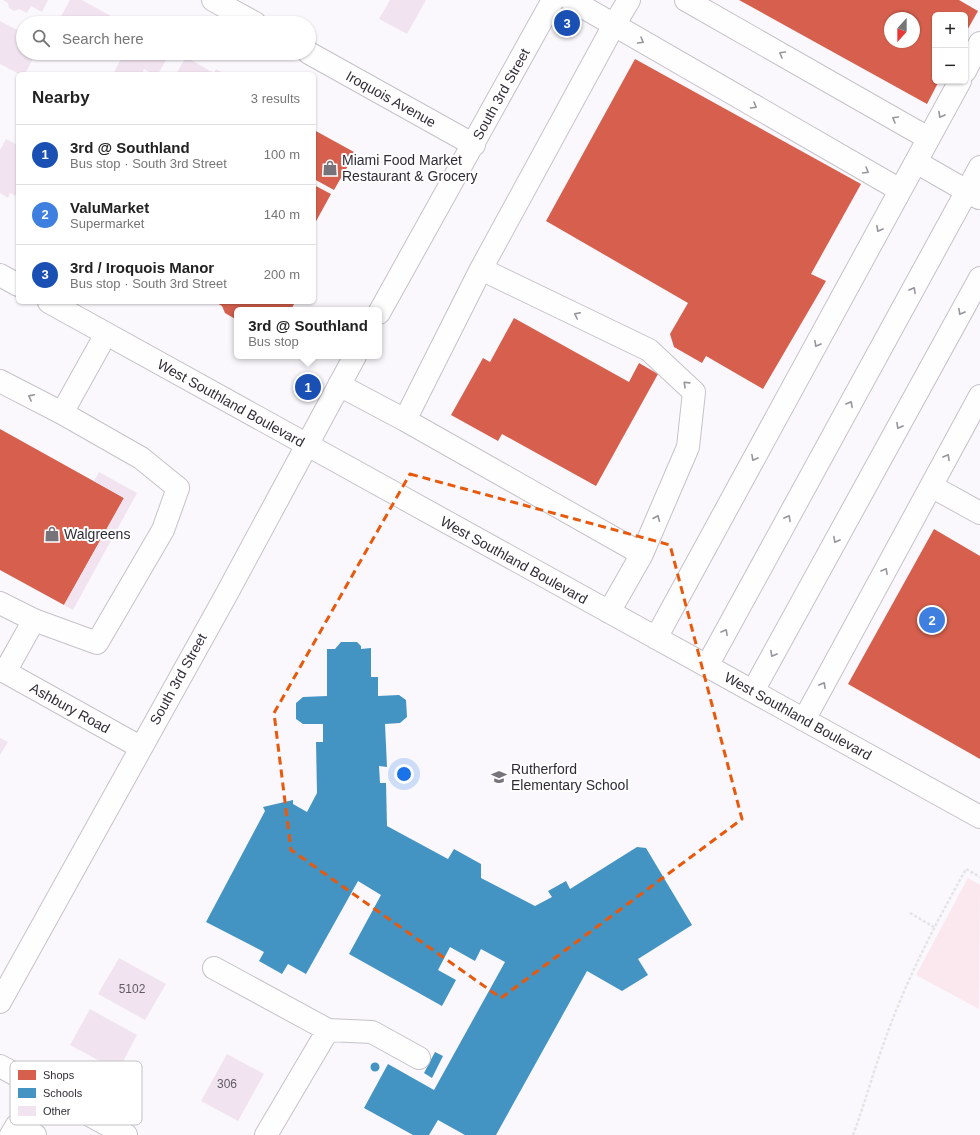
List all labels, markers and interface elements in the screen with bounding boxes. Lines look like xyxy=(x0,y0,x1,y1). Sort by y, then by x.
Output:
pin: 3 xyxy=(554,8,580,38)
north arrow xyxy=(884,12,920,48)
map controls xyxy=(932,12,968,84)
button: + xyxy=(932,12,968,48)
search box xyxy=(16,16,316,60)
icon: search xyxy=(30,27,52,49)
text: Search here xyxy=(62,30,144,47)
one-way arrow xyxy=(637,36,644,43)
street label: South 3rd Street xyxy=(469,45,533,142)
button: − xyxy=(932,48,968,84)
one-way arrow xyxy=(779,52,786,59)
street label: Iroquois Avenue xyxy=(343,68,439,130)
text: Nearby xyxy=(32,88,90,107)
text: 3 results xyxy=(251,91,300,106)
one-way arrow xyxy=(750,101,757,108)
one-way arrow xyxy=(938,111,946,118)
one-way arrow xyxy=(892,116,899,123)
text: 3rd @ Southland xyxy=(70,139,190,156)
text: 1 xyxy=(41,147,49,162)
text: 100 m xyxy=(264,147,300,162)
place label: Miami Food Market Restaurant & Grocery xyxy=(342,152,477,184)
text: Bus stop · South 3rd Street xyxy=(70,156,227,171)
shop icon: Miami Food Market Restaurant & Grocery xyxy=(321,159,339,177)
one-way arrow xyxy=(862,166,869,173)
text: ValuMarket xyxy=(70,199,149,216)
text: 2 xyxy=(41,207,49,222)
text: 140 m xyxy=(264,207,300,222)
text: Supermarket xyxy=(70,216,144,231)
one-way arrow xyxy=(876,225,883,233)
text: 3rd / Iroquois Manor xyxy=(70,259,214,276)
text: 3 xyxy=(41,267,49,282)
text: 200 m xyxy=(264,267,300,282)
text: Bus stop · South 3rd Street xyxy=(70,276,227,291)
one-way arrow xyxy=(908,287,915,294)
popup xyxy=(234,307,382,359)
one-way arrow xyxy=(959,308,966,315)
one-way arrow xyxy=(574,312,582,320)
text: 3rd @ Southland xyxy=(248,317,368,334)
text: Bus stop xyxy=(248,334,299,349)
one-way arrow xyxy=(814,339,821,347)
street label: West Southland Boulevard xyxy=(155,356,307,450)
pin: 1 xyxy=(295,372,321,402)
one-way arrow xyxy=(683,382,690,389)
one-way arrow xyxy=(28,394,35,402)
one-way arrow xyxy=(846,401,853,408)
one-way arrow xyxy=(896,422,903,429)
one-way arrow xyxy=(752,454,759,461)
one-way arrow xyxy=(942,454,949,461)
street label: West Southland Boulevard xyxy=(438,513,590,607)
one-way arrow xyxy=(652,515,660,523)
one-way arrow xyxy=(783,515,791,522)
shop icon: Walgreens xyxy=(43,525,61,543)
place label: Walgreens xyxy=(64,526,130,542)
one-way arrow xyxy=(833,536,841,543)
one-way arrow xyxy=(880,568,887,575)
pin: 2 xyxy=(919,605,945,635)
one-way arrow xyxy=(721,629,728,636)
street label: South 3rd Street xyxy=(146,630,210,727)
one-way arrow xyxy=(771,650,778,657)
street label: West Southland Boulevard xyxy=(722,669,874,763)
street label: Ashbury Road xyxy=(27,679,113,737)
one-way arrow xyxy=(818,682,825,689)
place label: Rutherford Elementary School xyxy=(511,761,629,793)
your location xyxy=(394,764,414,784)
school or university icon: Rutherford Elementary School xyxy=(490,768,508,786)
house number: 5102 xyxy=(119,982,146,996)
legend xyxy=(10,1061,142,1125)
text: Shops xyxy=(43,1069,75,1081)
house number: 306 xyxy=(217,1077,237,1091)
text: Schools xyxy=(43,1087,83,1099)
text: Other xyxy=(43,1105,71,1117)

